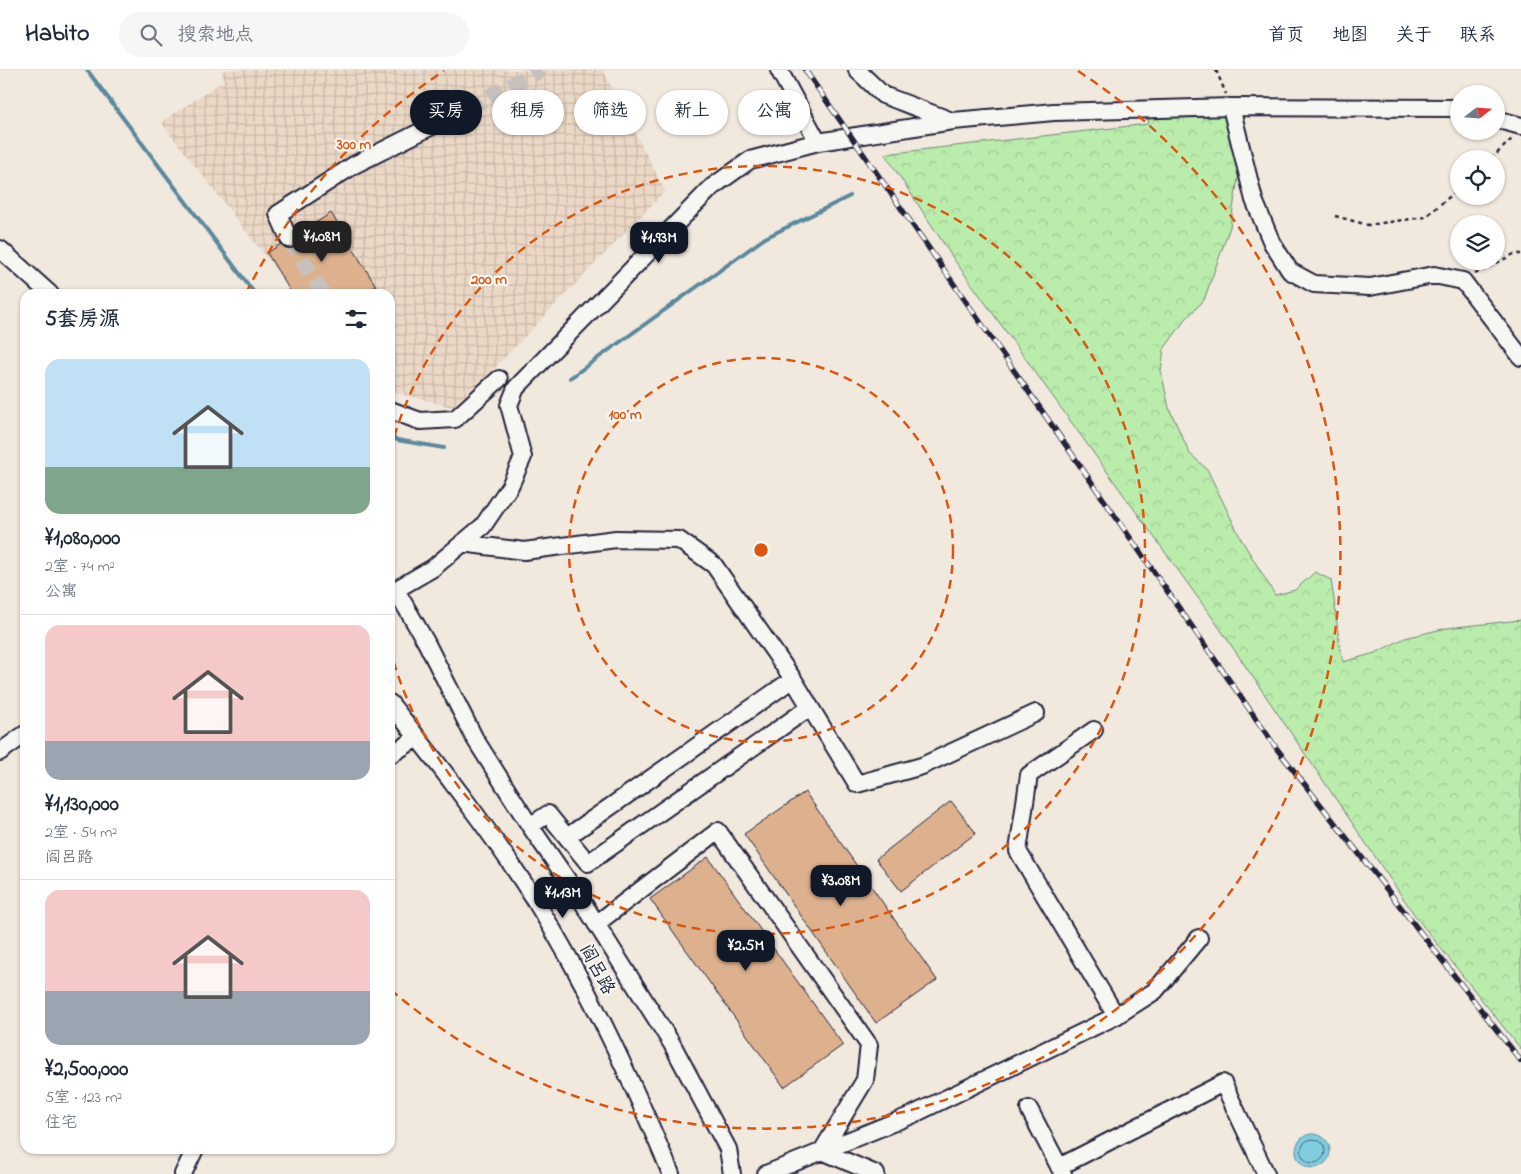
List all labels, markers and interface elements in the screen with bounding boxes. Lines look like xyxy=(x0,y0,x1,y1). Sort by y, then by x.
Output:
search box xyxy=(119,12,469,57)
text: Habito xyxy=(25,17,89,52)
icon: search xyxy=(137,21,165,49)
text: 搜索地点 xyxy=(177,22,253,49)
text: 首页 xyxy=(1268,23,1304,49)
text: 地图 xyxy=(1332,23,1368,49)
text: 关于 xyxy=(1396,23,1432,49)
text: 联系 xyxy=(1460,23,1496,49)
north arrow xyxy=(1450,85,1505,140)
map controls xyxy=(1450,85,1505,270)
chip: 买房 xyxy=(410,90,482,135)
chip: 租房 xyxy=(492,90,564,135)
chip: 筛选 xyxy=(574,90,646,135)
chip: 新上 xyxy=(656,90,728,135)
chip: 公寓 xyxy=(738,90,810,135)
text: 300 m xyxy=(336,134,372,156)
button: locate xyxy=(1450,150,1505,205)
button: layers xyxy=(1450,215,1505,270)
pin: ¥1.08M xyxy=(281,220,363,263)
pin: ¥1.93M xyxy=(618,222,700,264)
text: ¥1.08M xyxy=(303,225,341,249)
text: ¥1.93M xyxy=(641,226,677,250)
text: 200 m xyxy=(470,269,507,291)
text: 5套房源 xyxy=(45,305,120,335)
icon: filters xyxy=(342,305,370,333)
icon: home xyxy=(163,392,253,482)
text: 100 m xyxy=(608,404,642,426)
text: ¥1,080,000 xyxy=(45,524,120,554)
centre of rings xyxy=(752,541,770,559)
text: 2室 · 74 m² xyxy=(45,555,115,579)
text: 公寓 xyxy=(45,580,77,604)
icon: home xyxy=(163,657,253,747)
text: ¥1,130,000 xyxy=(45,790,119,820)
text: 2室 · 54 m² xyxy=(45,821,117,845)
text: 阎吕路 xyxy=(45,846,93,870)
pin: ¥3.08M xyxy=(800,864,882,907)
text: ¥3.08M xyxy=(822,869,860,893)
pin: ¥1.13M xyxy=(522,876,604,919)
text: ¥1.13M xyxy=(545,881,581,905)
icon: home xyxy=(163,922,253,1012)
pin: ¥2.5M xyxy=(711,930,781,972)
text: ¥2.5M xyxy=(728,934,764,958)
street label: 阎吕路 xyxy=(572,940,620,1000)
text: ¥2,500,000 xyxy=(45,1055,128,1085)
text: 5室 · 123 m² xyxy=(45,1086,122,1110)
text: 住宅 xyxy=(45,1111,77,1135)

